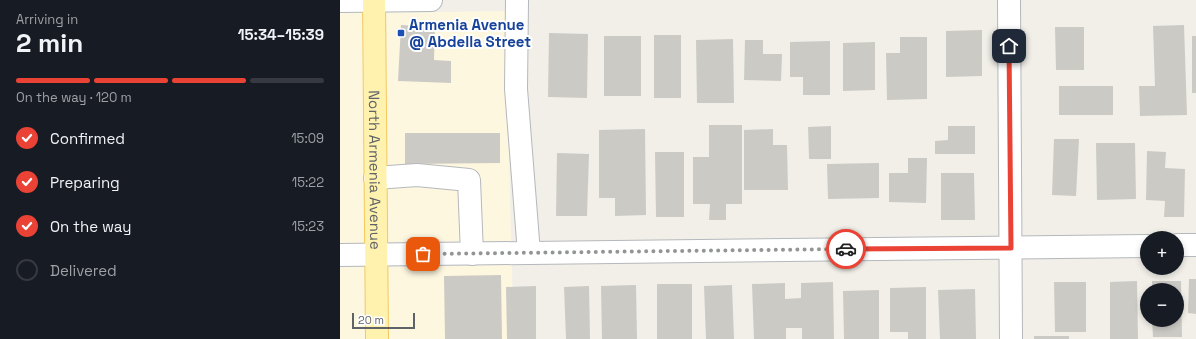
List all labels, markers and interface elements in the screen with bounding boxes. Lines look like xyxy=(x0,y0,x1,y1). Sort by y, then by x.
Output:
text: Arriving in xyxy=(16,11,78,28)
place label: Armenia Avenue @ Abdella Street xyxy=(409,15,531,51)
text: 15:34–15:39 xyxy=(238,25,324,44)
text: 2 min xyxy=(16,26,83,60)
marker: Armenia Avenue @ Abdella Street xyxy=(396,28,406,38)
pin xyxy=(992,29,1026,63)
icon: home xyxy=(998,35,1020,57)
text: On the way · 120 m xyxy=(16,89,132,106)
street label: North Armenia Avenue xyxy=(365,90,386,250)
icon: check xyxy=(16,127,38,149)
text: Confirmed xyxy=(50,129,125,148)
text: 15:09 xyxy=(291,130,324,147)
icon: check xyxy=(16,171,38,193)
text: Preparing xyxy=(50,173,120,192)
text: 15:22 xyxy=(292,174,324,191)
icon: check xyxy=(16,215,38,237)
text: On the way xyxy=(50,217,131,236)
text: 15:23 xyxy=(292,218,324,235)
courier xyxy=(826,229,866,269)
map controls xyxy=(1140,231,1184,327)
button: + xyxy=(1140,231,1184,275)
pin xyxy=(406,237,440,271)
icon: car xyxy=(835,238,857,260)
icon: bag xyxy=(412,243,434,265)
text: Delivered xyxy=(50,261,117,280)
button: − xyxy=(1140,283,1184,327)
scale bar xyxy=(352,311,415,330)
text: 20 m xyxy=(358,313,384,327)

